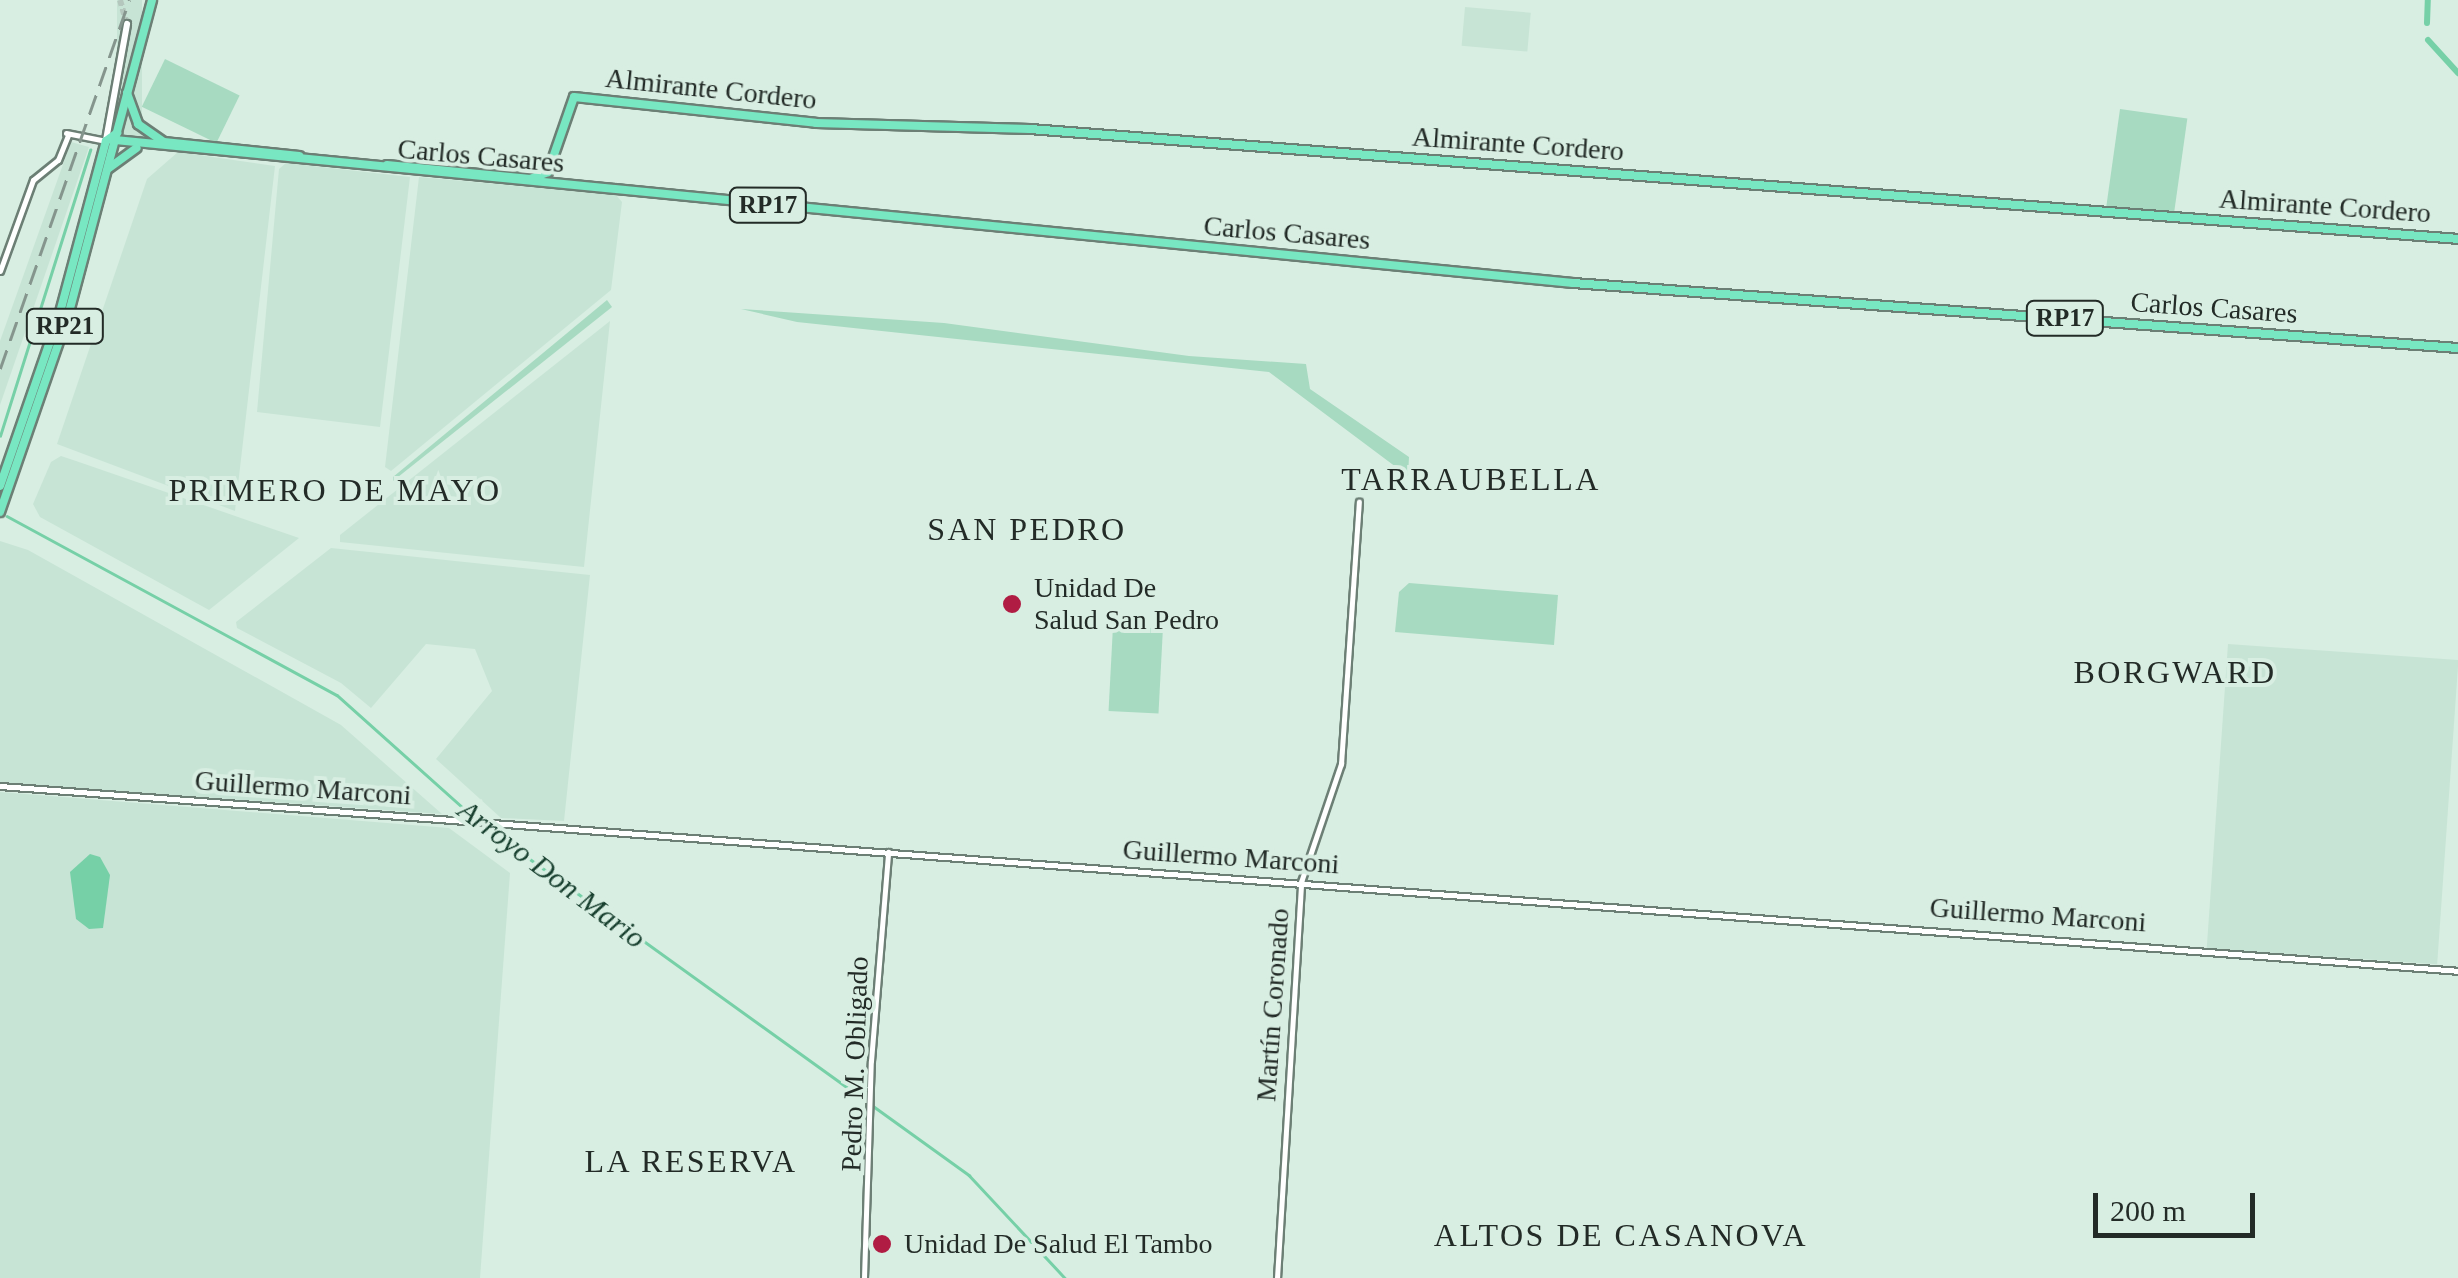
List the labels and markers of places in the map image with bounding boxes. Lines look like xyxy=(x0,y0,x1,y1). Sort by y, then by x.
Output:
place label: Unidad De Salud San Pedro xyxy=(1034,571,1219,637)
marker: Unidad De Salud San Pedro xyxy=(999,591,1025,617)
place label: Unidad De Salud El Tambo xyxy=(904,1227,1213,1261)
marker: Unidad De Salud El Tambo xyxy=(869,1231,895,1257)

